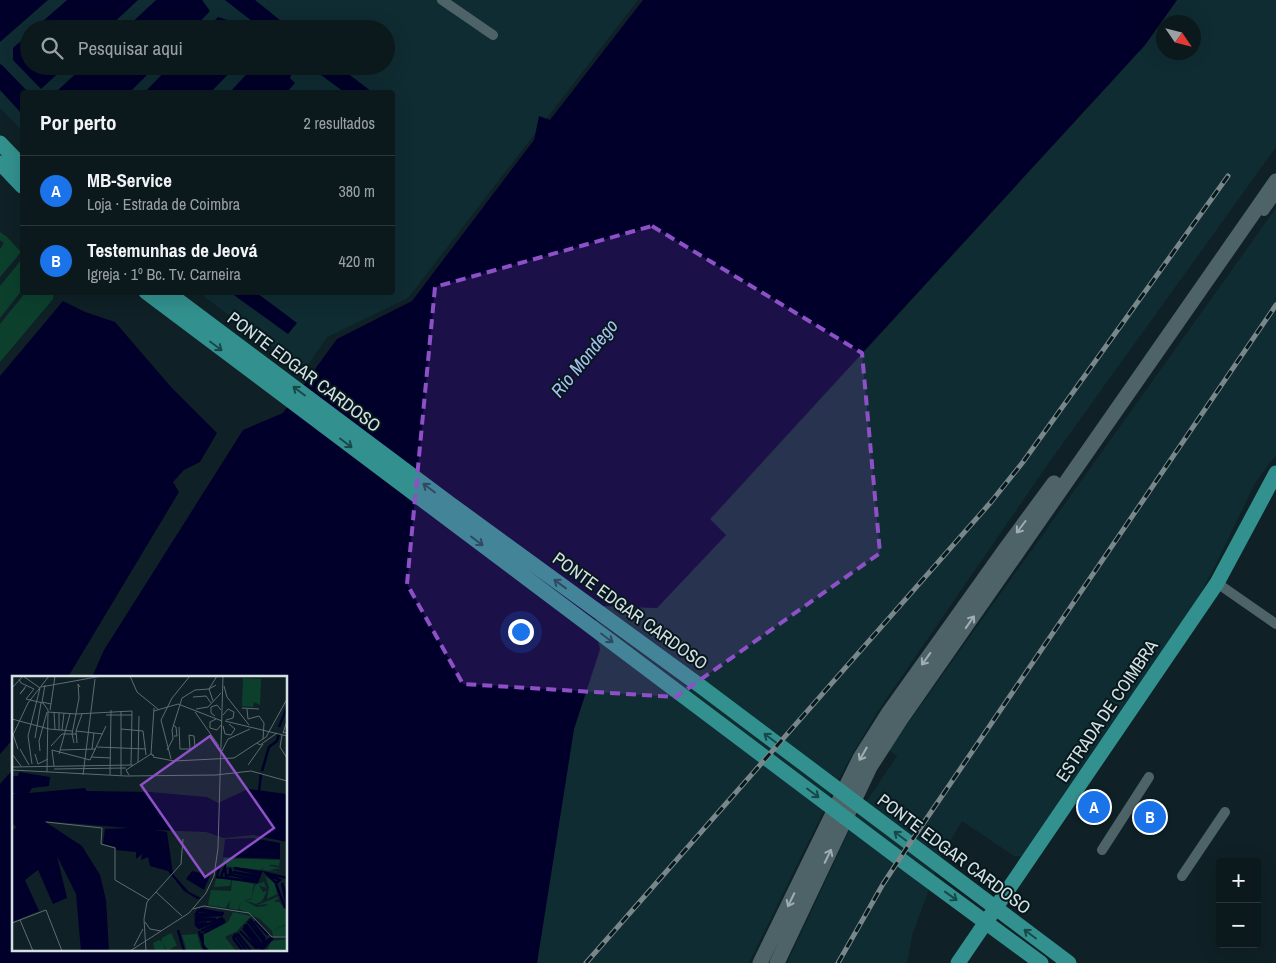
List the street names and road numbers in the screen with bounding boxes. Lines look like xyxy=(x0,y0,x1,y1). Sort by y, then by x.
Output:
street label: PONTE EDGAR CARDOSO xyxy=(222,306,386,438)
street label: PONTE EDGAR CARDOSO xyxy=(548,546,713,675)
street label: ESTRADA DE COIMBRA xyxy=(1050,635,1164,787)
street label: PONTE EDGAR CARDOSO xyxy=(872,788,1036,920)

